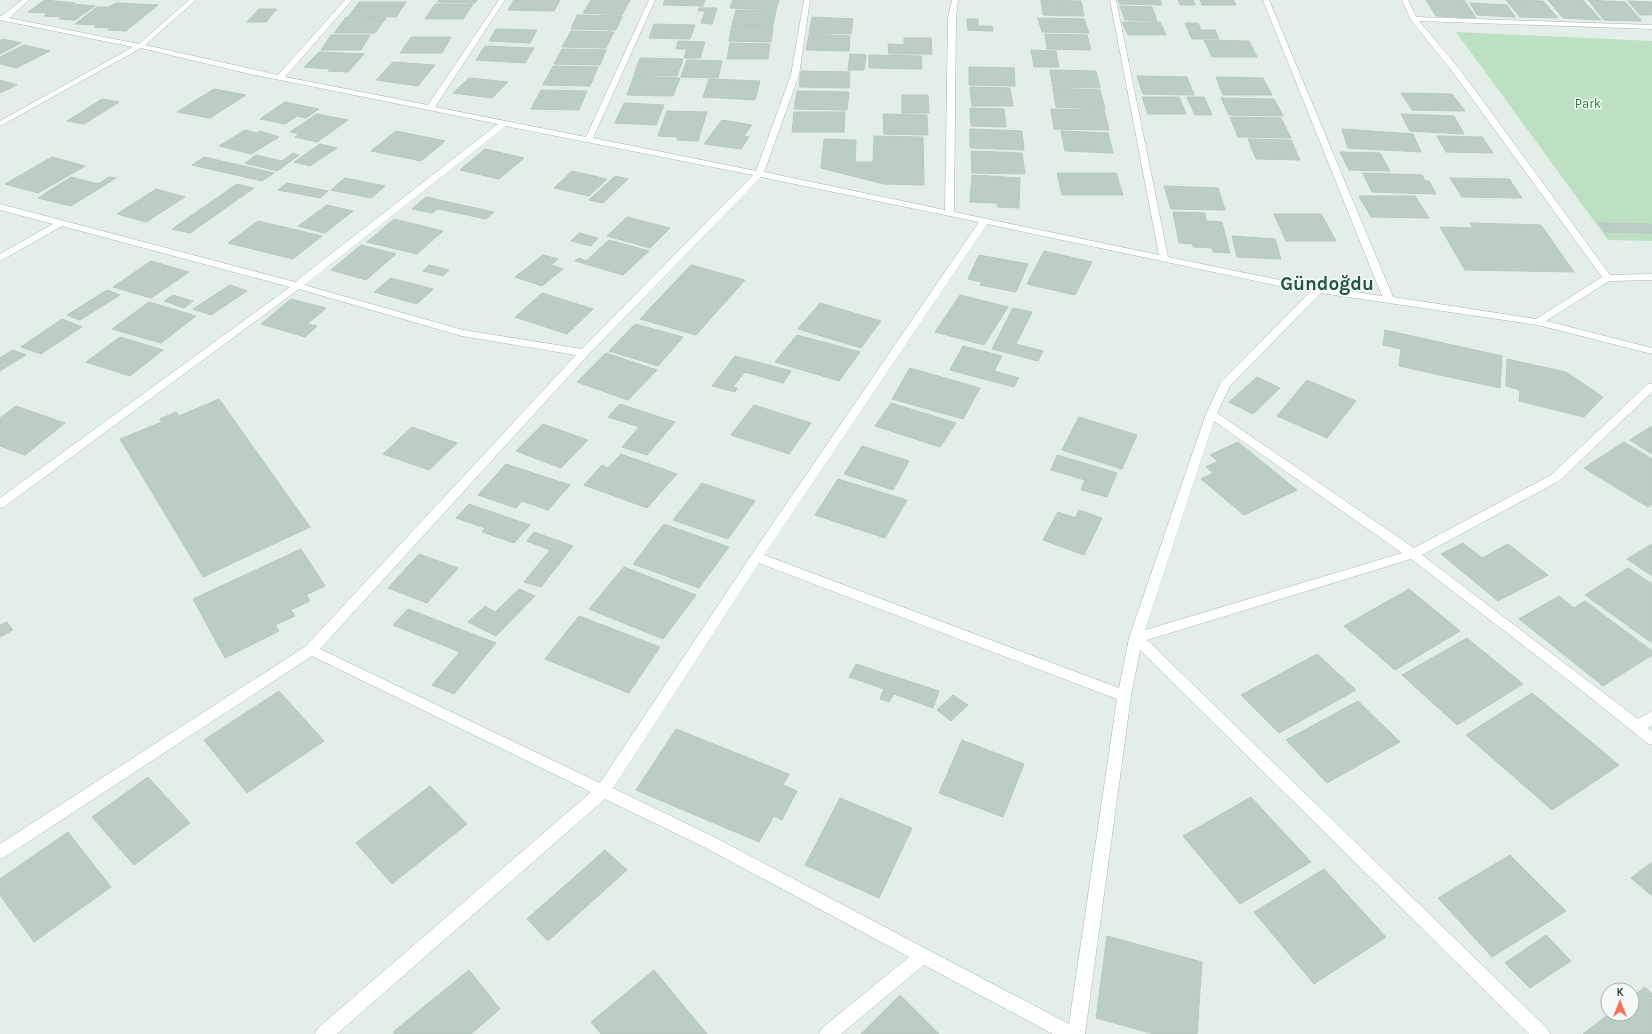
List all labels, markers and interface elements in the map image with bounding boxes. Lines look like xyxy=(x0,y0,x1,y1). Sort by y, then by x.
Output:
park label: Park xyxy=(1575,96,1601,111)
district label: Gündoğdu xyxy=(1280,273,1374,295)
north arrow xyxy=(1600,982,1640,1022)
text: K xyxy=(1616,986,1624,999)

